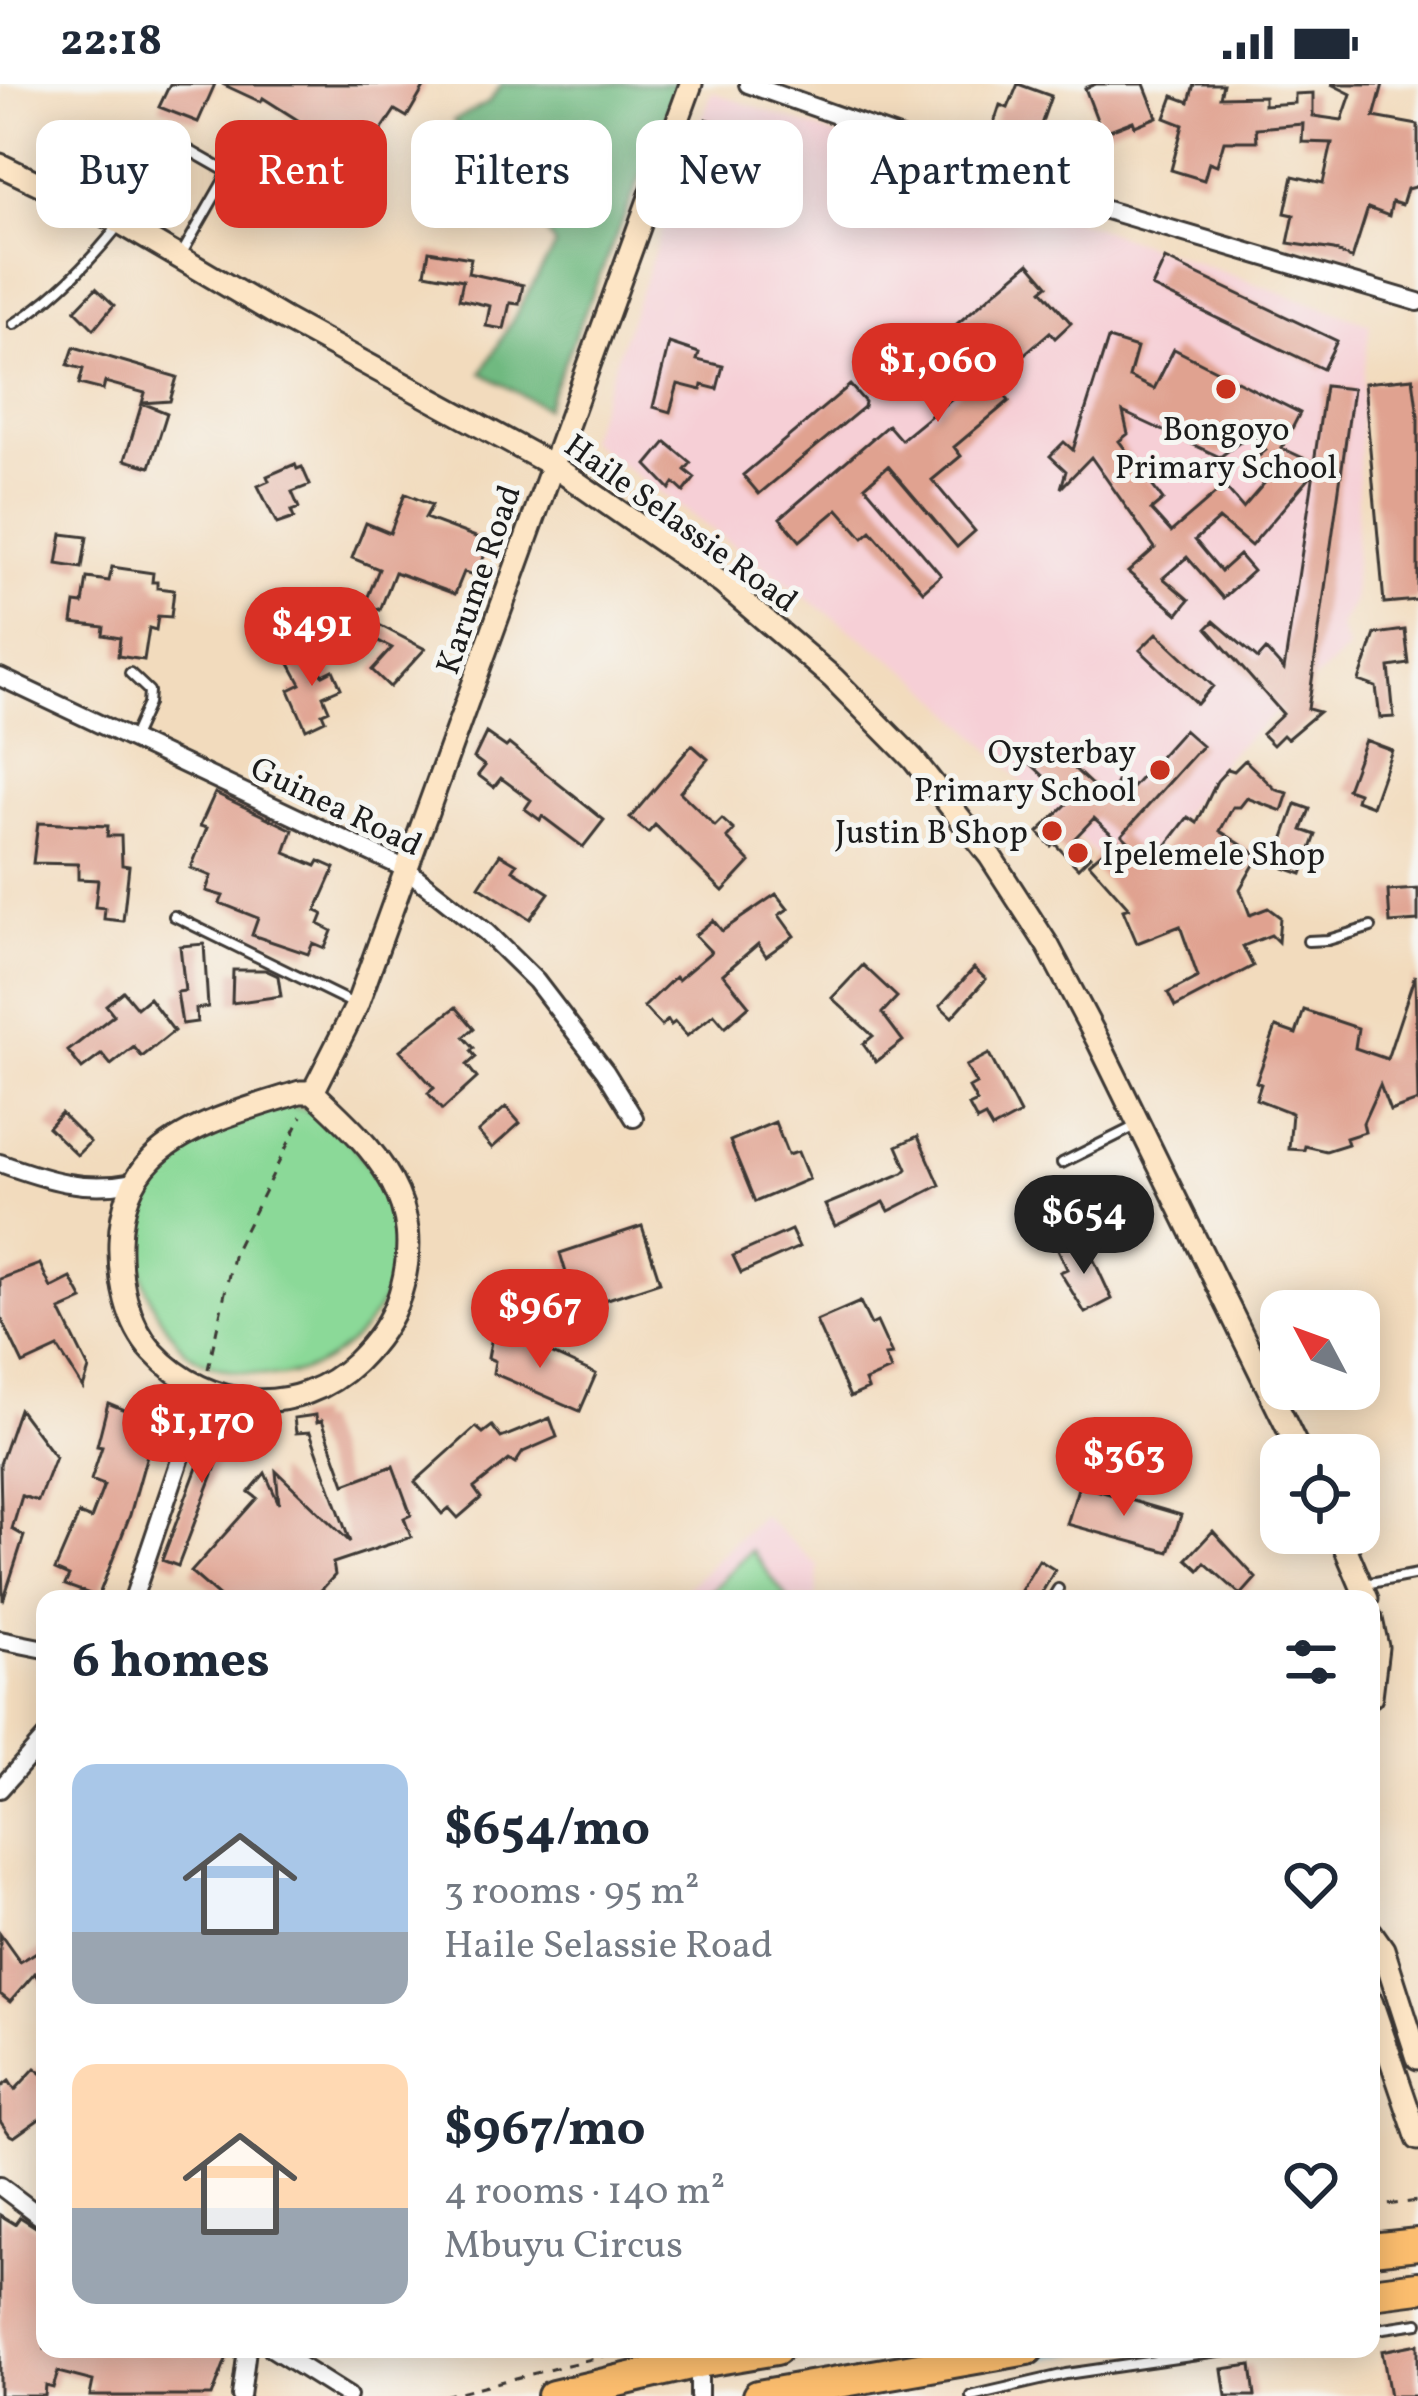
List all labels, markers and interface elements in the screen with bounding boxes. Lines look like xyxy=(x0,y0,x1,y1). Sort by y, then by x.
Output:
text: 22:18 xyxy=(60,11,162,74)
chip: Buy xyxy=(36,120,191,228)
chip: Rent xyxy=(215,120,387,228)
chip: Filters xyxy=(411,120,612,228)
chip: New xyxy=(636,120,803,228)
chip: Apartment xyxy=(827,120,1114,228)
pin: $1,060 xyxy=(840,323,1036,425)
text: $1,060 xyxy=(879,335,997,389)
marker: Bongoyo Primary School xyxy=(1213,376,1239,402)
place label: Bongoyo Primary School xyxy=(1115,409,1337,493)
street label: Haile Selassie Road xyxy=(554,425,806,626)
street label: Karume Road xyxy=(427,480,535,681)
pin: $491 xyxy=(241,587,383,689)
text: $491 xyxy=(271,599,353,653)
place label: Oysterbay Primary School xyxy=(914,732,1136,816)
street label: Guinea Road xyxy=(242,747,429,870)
marker: Oysterbay Primary School xyxy=(1147,757,1173,783)
place label: Justin B Shop xyxy=(835,812,1028,858)
marker: Justin B Shop xyxy=(1039,818,1065,844)
place label: Ipelemele Shop xyxy=(1102,834,1325,880)
marker: Ipelemele Shop xyxy=(1065,840,1091,866)
pin: $654 xyxy=(1013,1175,1155,1277)
text: $654 xyxy=(1041,1187,1127,1241)
pin: $967 xyxy=(469,1269,611,1371)
text: $967 xyxy=(498,1281,582,1335)
north arrow xyxy=(1260,1290,1380,1410)
map controls xyxy=(1260,1290,1380,1554)
pin: $1,170 xyxy=(104,1384,300,1486)
text: $1,170 xyxy=(149,1396,255,1450)
pin: $363 xyxy=(1053,1417,1195,1519)
text: $363 xyxy=(1083,1429,1165,1483)
button: locate xyxy=(1260,1434,1380,1554)
text: 6 homes xyxy=(72,1627,270,1698)
icon: filters xyxy=(1278,1629,1344,1695)
text: $654/mo xyxy=(444,1795,650,1866)
icon: home xyxy=(168,1812,312,1956)
icon: heart xyxy=(1278,1851,1344,1917)
text: 3 rooms · 95 m² xyxy=(444,1866,699,1920)
text: Haile Selassie Road xyxy=(444,1920,773,1974)
text: $967/mo xyxy=(444,2095,646,2166)
icon: home xyxy=(168,2112,312,2256)
icon: heart xyxy=(1278,2151,1344,2217)
text: 4 rooms · 140 m² xyxy=(444,2166,725,2220)
text: Mbuyu Circus xyxy=(444,2220,683,2274)

